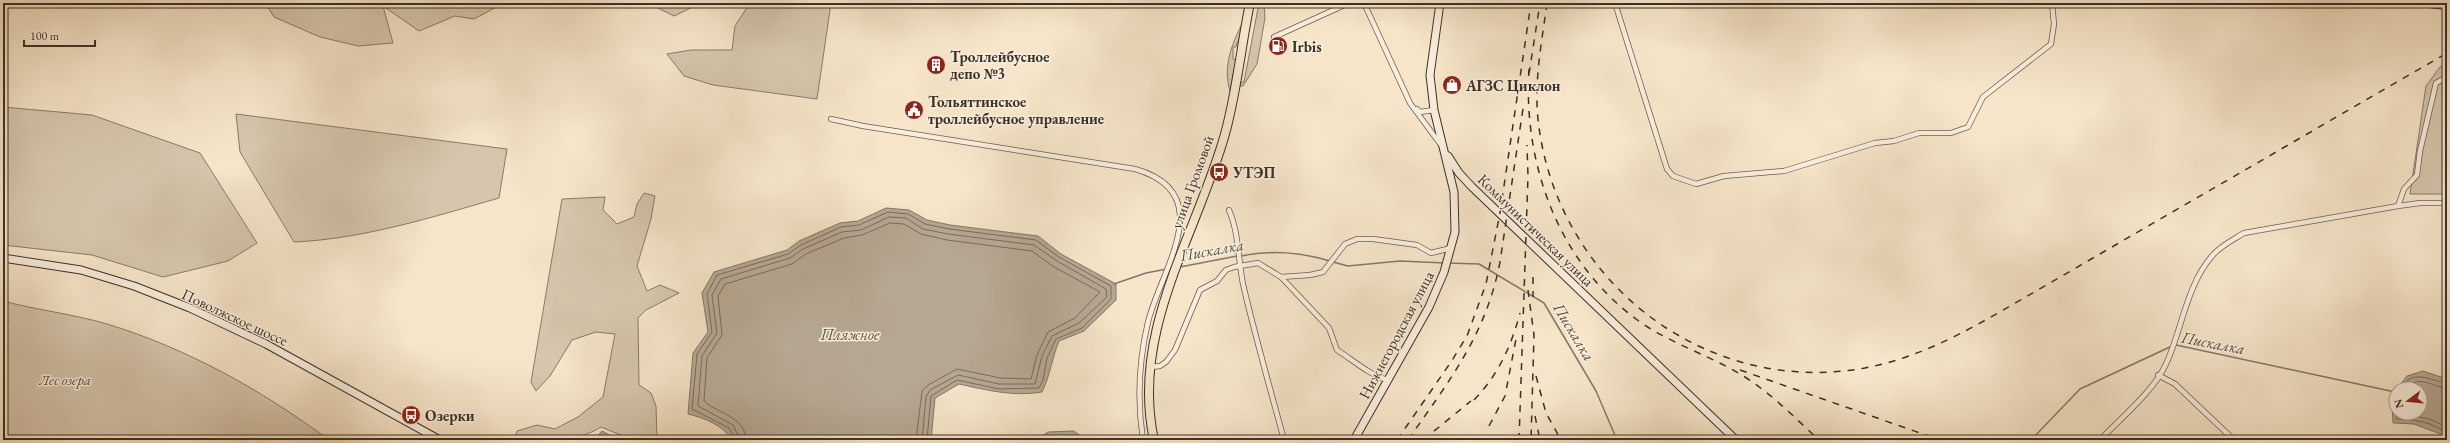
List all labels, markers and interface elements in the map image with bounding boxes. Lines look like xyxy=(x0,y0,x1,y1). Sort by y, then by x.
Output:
scale bar xyxy=(24,22,95,48)
text: 100 m xyxy=(30,28,60,44)
fuel station icon: Irbis xyxy=(1267,35,1289,57)
place label: Irbis xyxy=(1292,37,1322,56)
place label: Троллейбусное депо №3 xyxy=(950,47,1049,83)
building icon: Троллейбусное депо №3 xyxy=(925,54,947,76)
shop icon: АГЗС Циклон xyxy=(1441,74,1463,96)
place label: АГЗС Циклон xyxy=(1465,76,1561,95)
place label: Тольяттинское троллейбусное управление xyxy=(928,92,1104,128)
public building icon: Тольяттинское троллейбусное управление xyxy=(903,99,925,121)
street label: улица Громовой xyxy=(1166,133,1218,231)
bus stop icon: УТЭП xyxy=(1208,161,1230,183)
place label: УТЭП xyxy=(1232,163,1275,182)
street label: Коммунистическая улица xyxy=(1474,170,1598,290)
water label: Пискалка xyxy=(1178,234,1245,266)
street label: Нижнегородская улица xyxy=(1354,268,1438,402)
street label: Поволжское шоссе xyxy=(179,284,291,350)
water label: Пискалка xyxy=(1548,298,1600,365)
water label: Пляжное xyxy=(819,324,880,345)
water label: Пискалка xyxy=(2179,326,2247,359)
park label: Лес озера xyxy=(38,370,91,389)
north arrow xyxy=(2388,381,2428,421)
text: N xyxy=(2390,397,2406,410)
bus stop icon: Озерки xyxy=(400,404,422,426)
place label: Озерки xyxy=(425,406,475,425)

